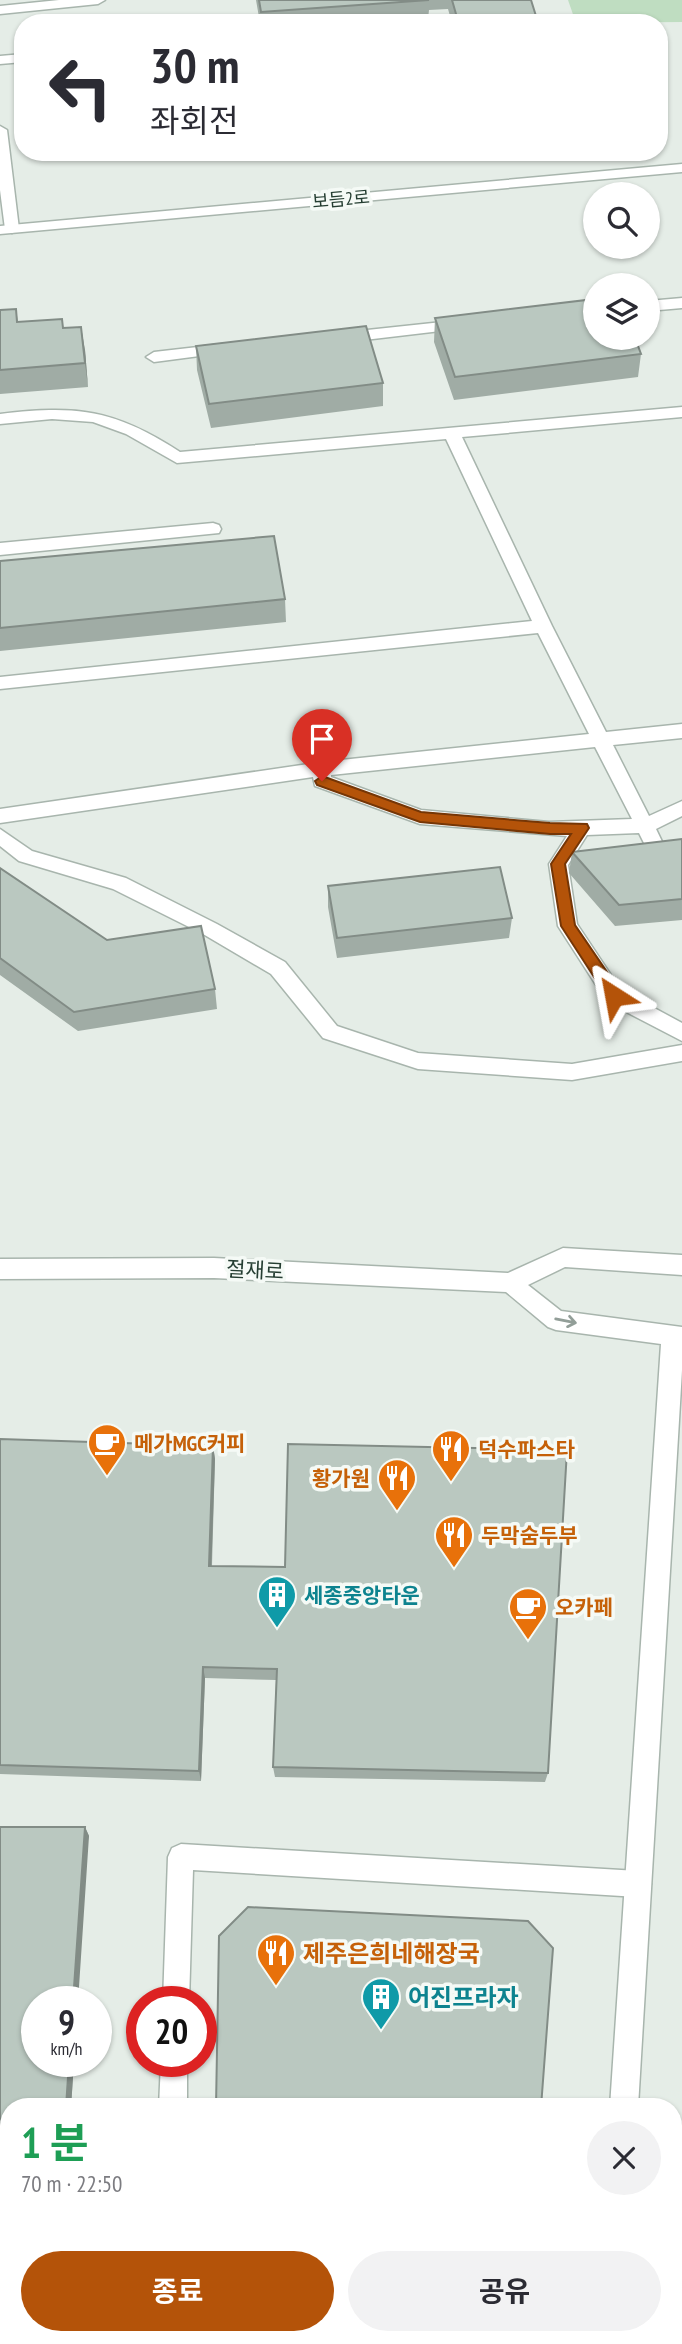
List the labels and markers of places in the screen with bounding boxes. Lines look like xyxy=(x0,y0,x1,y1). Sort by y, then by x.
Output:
pin xyxy=(292,709,352,781)
cafe icon: 메가MGC커피 xyxy=(86,1422,128,1477)
restaurant icon: 덕수파스타 xyxy=(430,1428,472,1483)
place label: 메가MGC커피 xyxy=(134,1430,245,1457)
place label: 덕수파스타 xyxy=(478,1436,575,1463)
restaurant icon: 황가원 xyxy=(376,1457,418,1512)
place label: 황가원 xyxy=(312,1465,370,1492)
restaurant icon: 두막숨두부 xyxy=(433,1514,475,1569)
place label: 두막숨두부 xyxy=(481,1522,578,1549)
building icon: 세종중앙타운 xyxy=(256,1574,298,1629)
place label: 세종중앙타운 xyxy=(304,1582,420,1609)
cafe icon: 오카페 xyxy=(507,1586,549,1641)
place label: 오카페 xyxy=(555,1594,613,1621)
restaurant icon: 제주은희네해장국 xyxy=(255,1932,297,1987)
place label: 제주은희네해장국 xyxy=(303,1938,480,1969)
building icon: 어진프라자 xyxy=(360,1976,402,2031)
place label: 어진프라자 xyxy=(408,1982,518,2013)

